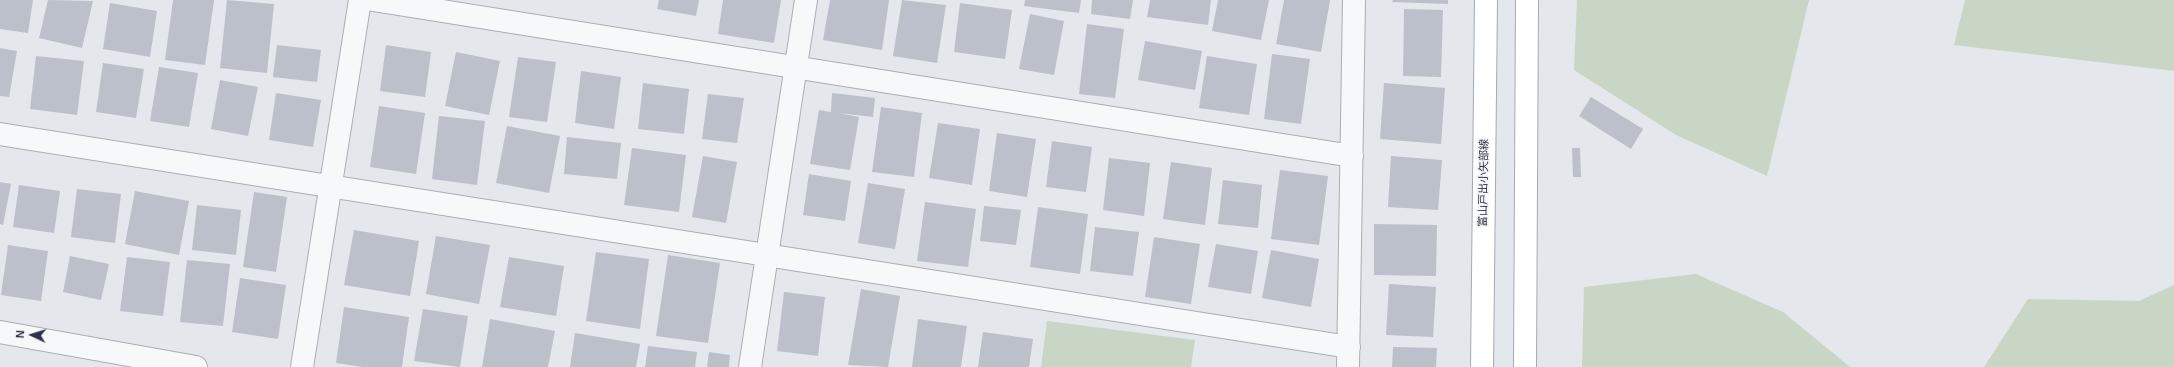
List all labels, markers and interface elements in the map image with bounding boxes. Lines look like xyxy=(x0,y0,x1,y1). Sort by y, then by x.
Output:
street label: 富山戸出小矢部線 xyxy=(1477,139,1491,227)
north arrow xyxy=(12,315,52,355)
text: N xyxy=(14,330,26,339)

